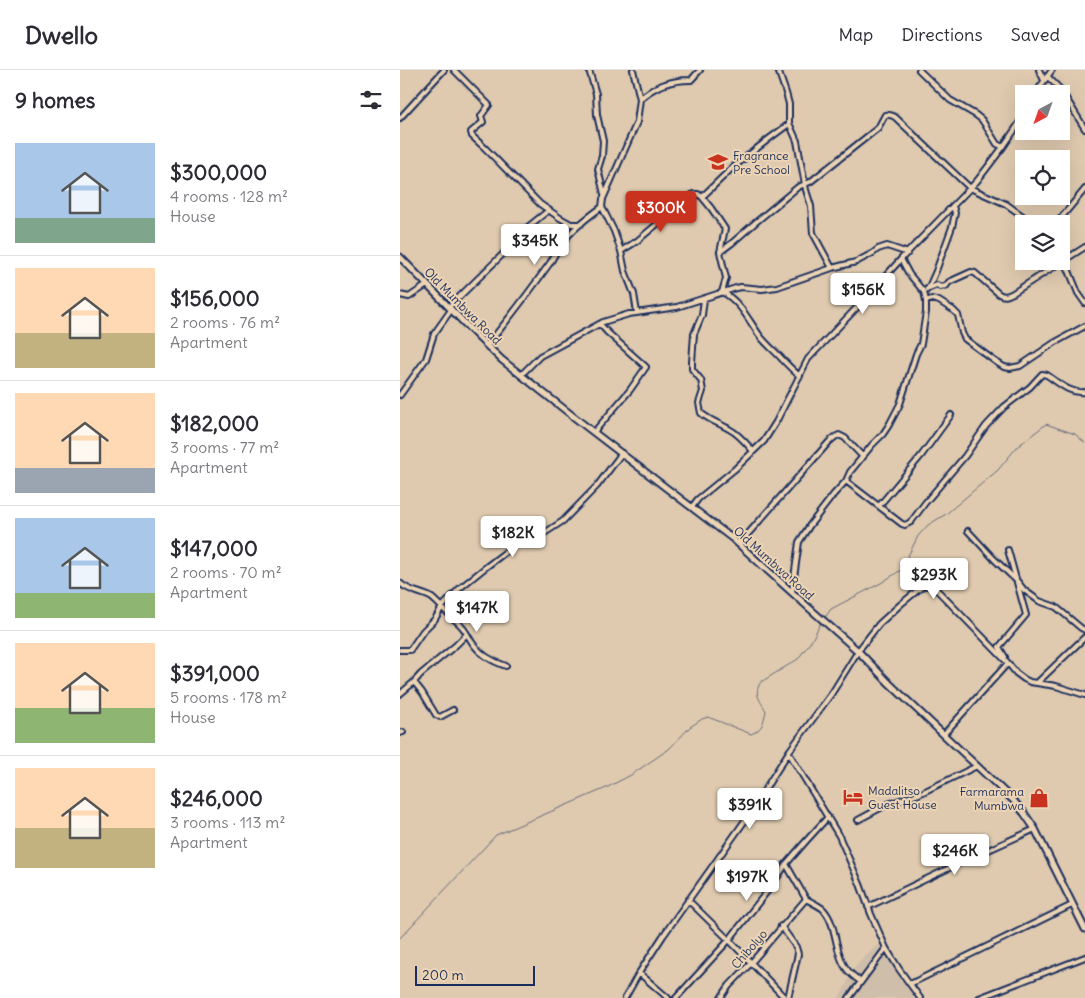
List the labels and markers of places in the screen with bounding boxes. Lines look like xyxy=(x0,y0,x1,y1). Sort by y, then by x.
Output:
place label: Fragrance Pre School xyxy=(733,148,790,177)
school or university icon: Fragrance Pre School xyxy=(707,151,729,173)
pin: $300K xyxy=(626,190,696,233)
pin: $345K xyxy=(500,224,570,266)
pin: $156K xyxy=(828,272,898,315)
pin: $182K xyxy=(478,516,548,558)
pin: $293K xyxy=(899,558,969,600)
pin: $147K xyxy=(442,590,512,633)
place label: Madalitso Guest House xyxy=(868,783,937,812)
place label: Farmarama Mumbwa xyxy=(960,784,1024,813)
hotel icon: Madalitso Guest House xyxy=(842,786,864,808)
shop icon: Farmarama Mumbwa xyxy=(1028,787,1050,809)
pin: $391K xyxy=(715,788,785,830)
pin: $246K xyxy=(920,834,990,876)
pin: $197K xyxy=(712,860,782,902)

